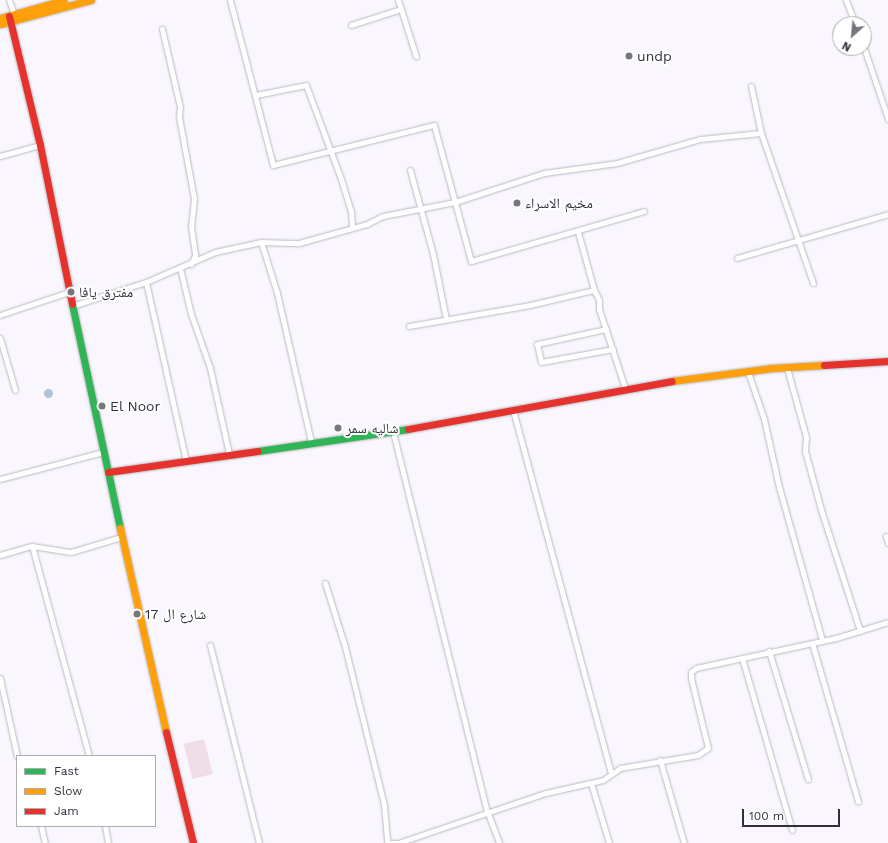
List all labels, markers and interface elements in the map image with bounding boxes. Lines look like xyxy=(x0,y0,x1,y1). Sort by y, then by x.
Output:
north arrow xyxy=(832,16,872,56)
text: N xyxy=(840,39,853,54)
place label: undp xyxy=(637,48,672,64)
marker: undp xyxy=(624,51,634,61)
place label: مخيم الاسراء xyxy=(525,195,593,211)
marker: مخيم الاسراء xyxy=(512,198,522,208)
place label: مفترق يافا xyxy=(79,284,133,300)
marker: مفترق يافا xyxy=(66,287,76,297)
place label: El Noor xyxy=(110,398,161,414)
marker: El Noor xyxy=(97,401,107,411)
place label: شاليه سمر xyxy=(346,420,399,436)
marker: شاليه سمر xyxy=(333,423,343,433)
place label: شارع ال 17 xyxy=(145,606,206,622)
marker: شارع ال 17 xyxy=(132,609,142,619)
legend xyxy=(16,755,156,827)
text: Fast xyxy=(54,764,79,778)
text: Slow xyxy=(54,784,82,798)
scale bar xyxy=(744,801,842,827)
text: Jam xyxy=(54,804,79,818)
text: 100 m xyxy=(749,809,784,823)

